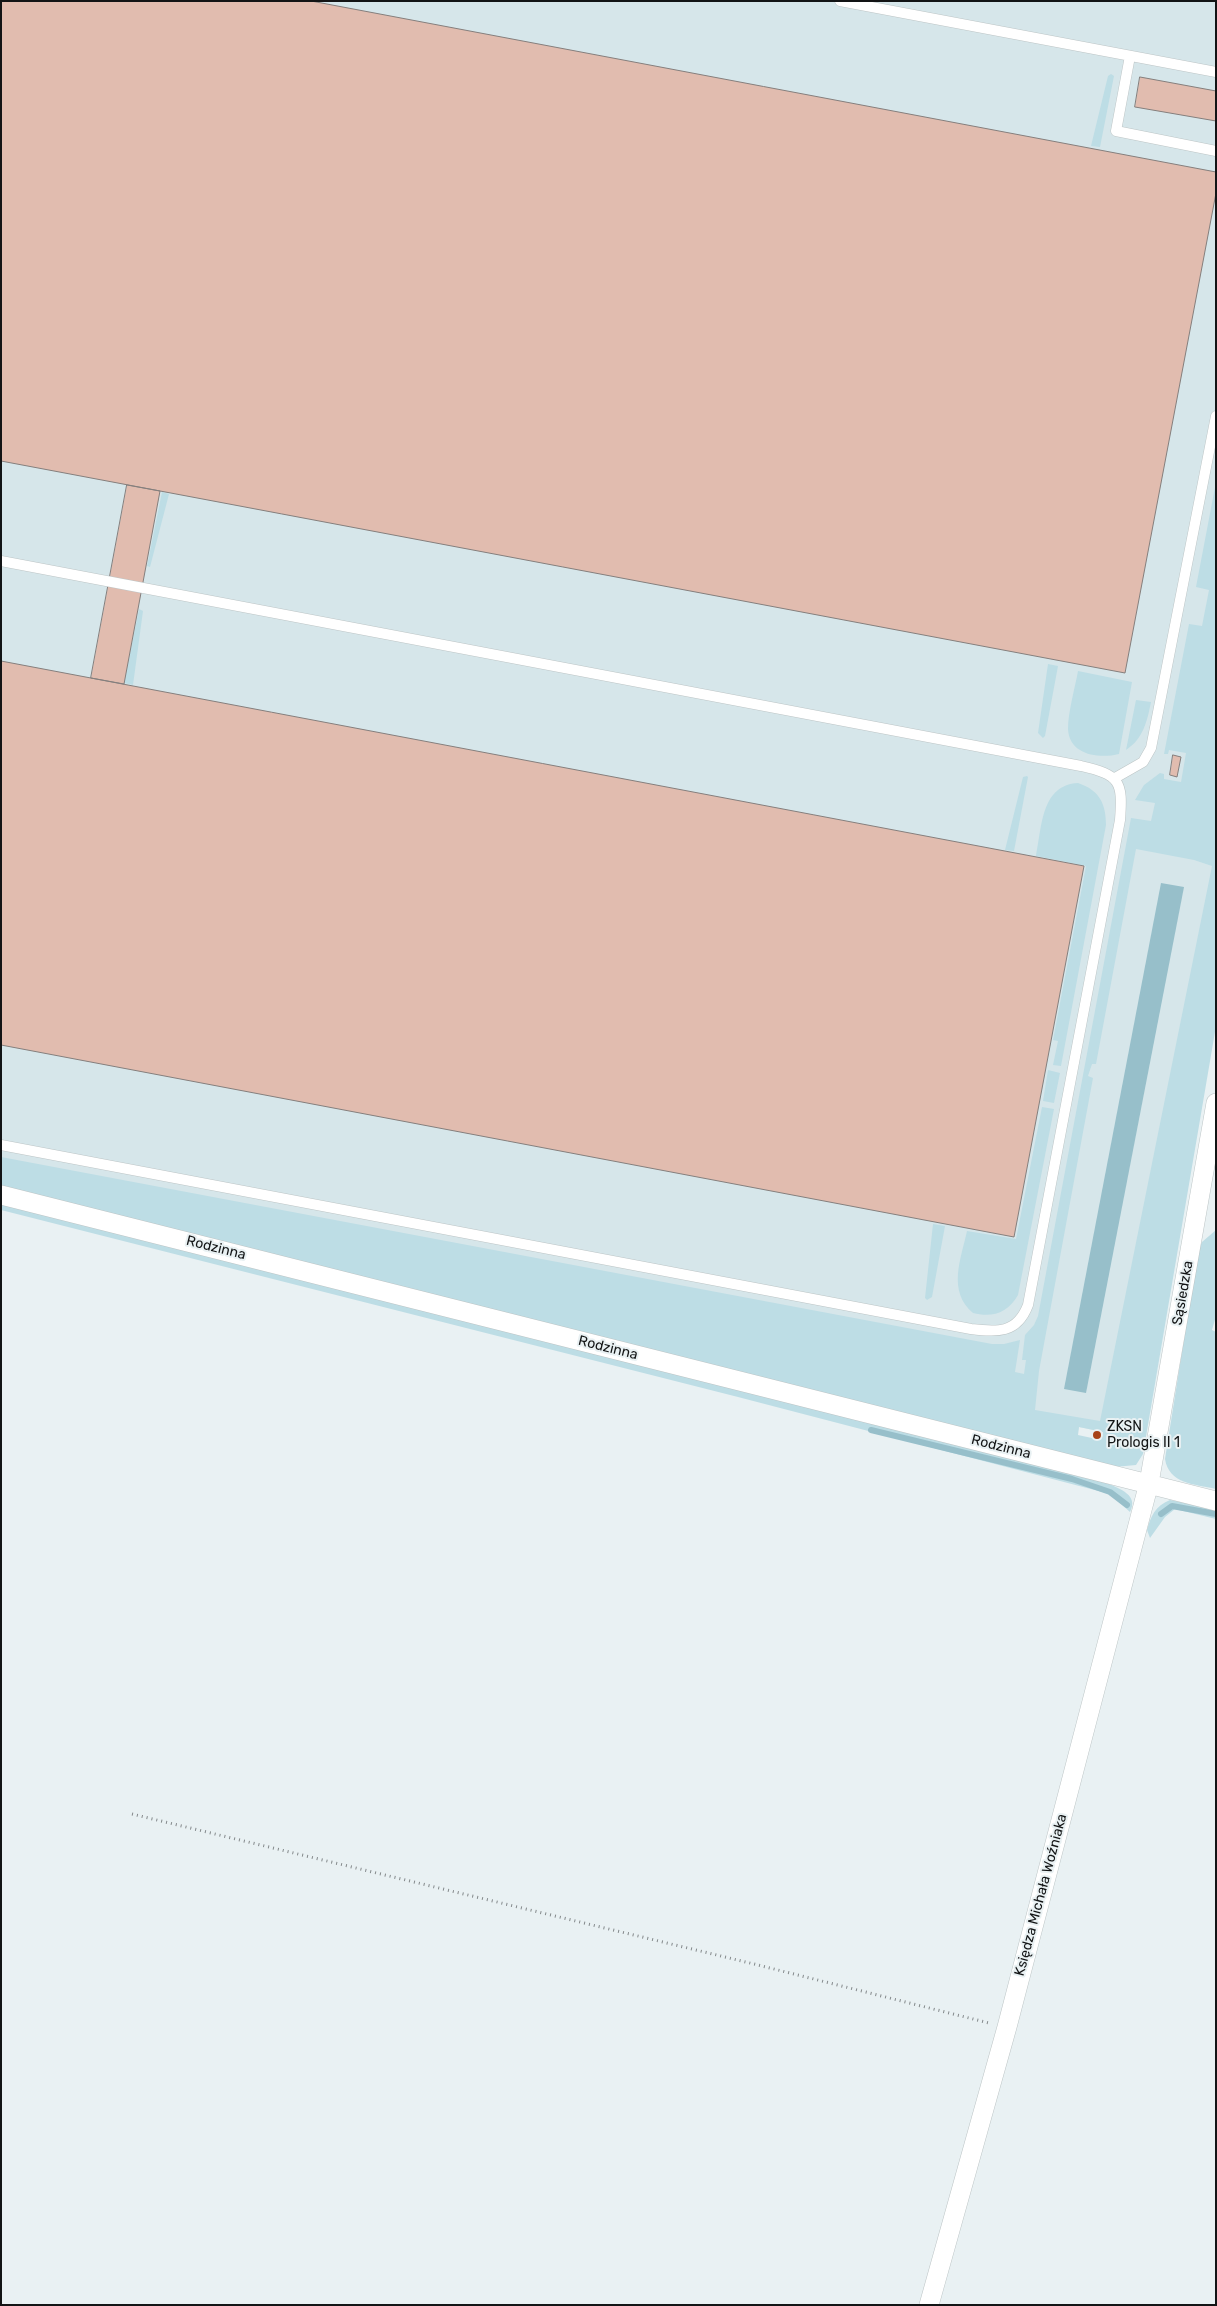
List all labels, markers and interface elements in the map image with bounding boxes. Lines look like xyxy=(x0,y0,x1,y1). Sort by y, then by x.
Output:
street label: Rodzinna xyxy=(185,1233,247,1263)
street label: Sąsiedzka xyxy=(1169,1260,1197,1326)
street label: Rodzinna xyxy=(577,1333,639,1363)
place label: ZKSN Prologis II 1 xyxy=(1107,1419,1180,1451)
marker: ZKSN Prologis II 1 xyxy=(1091,1429,1103,1441)
street label: Rodzinna xyxy=(970,1432,1032,1462)
street label: Księdza Michała Woźniaka xyxy=(1011,1812,1071,1978)

